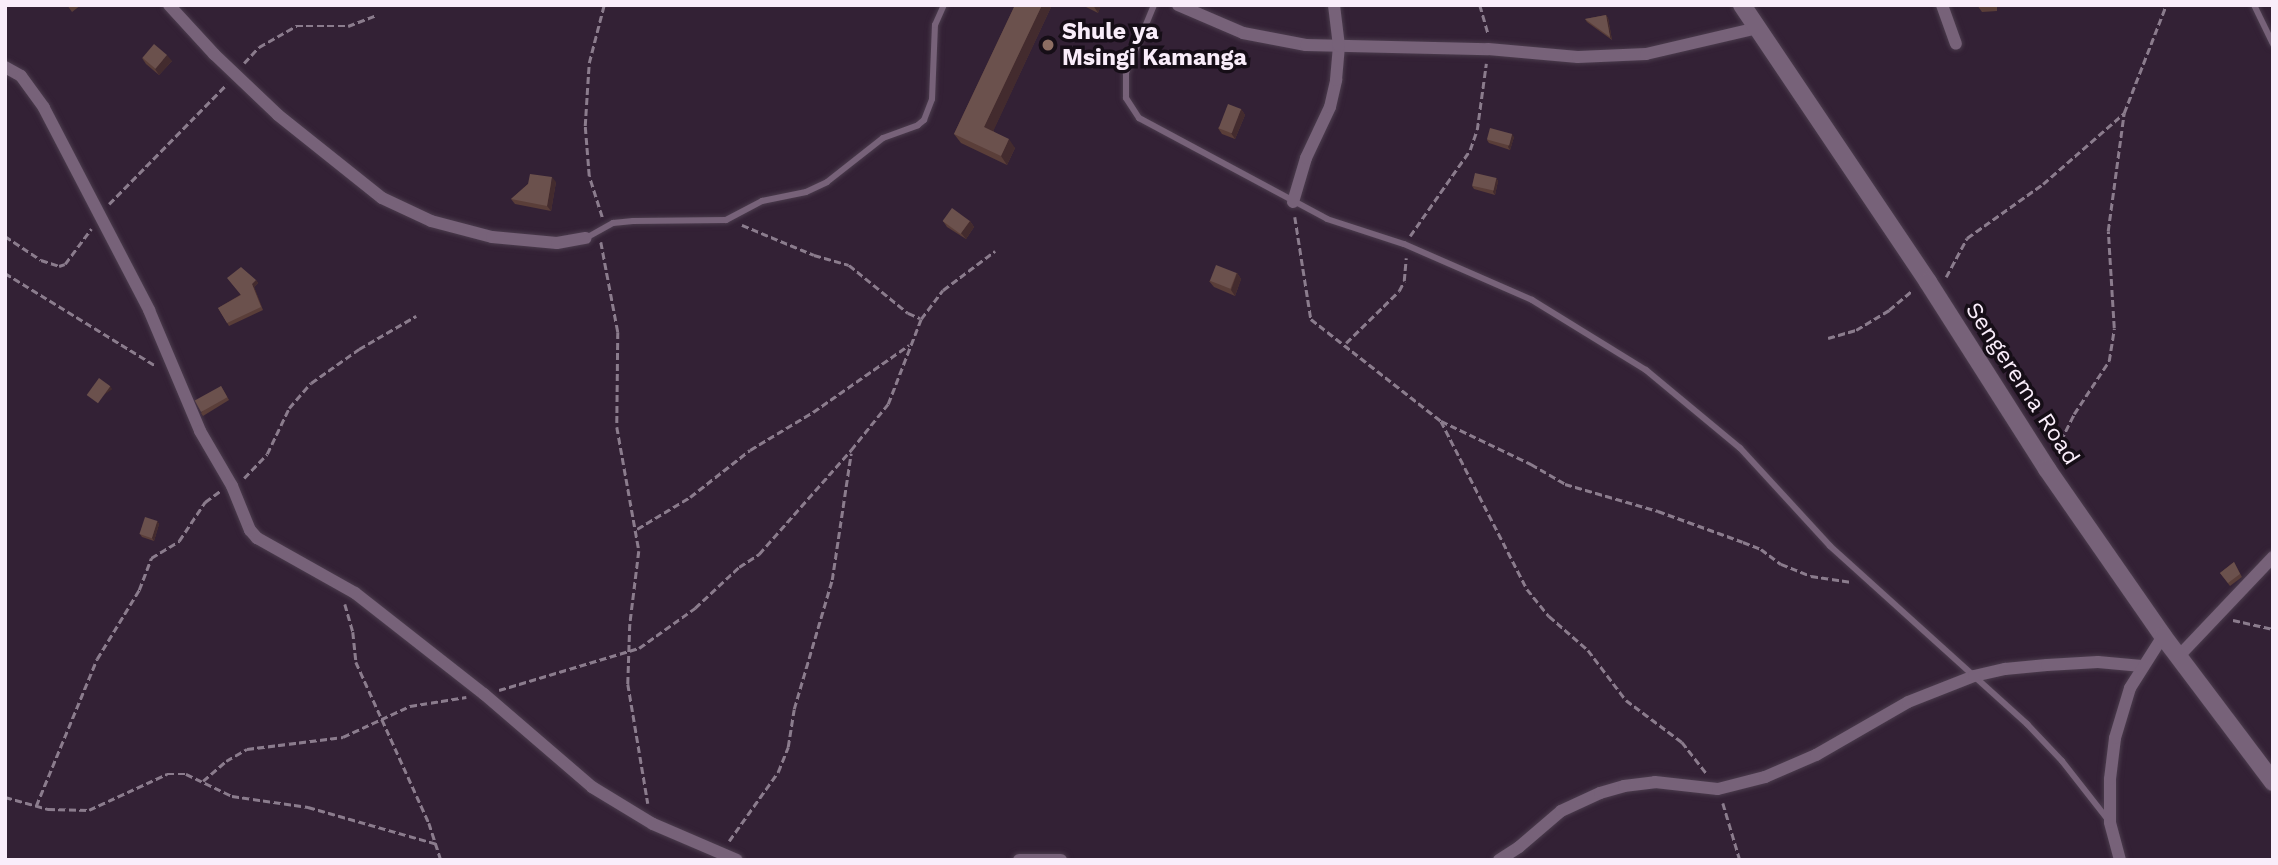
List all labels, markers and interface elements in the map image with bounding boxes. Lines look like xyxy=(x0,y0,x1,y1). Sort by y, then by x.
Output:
place label: Shule ya Msingi Kamanga xyxy=(1062,18,1247,72)
marker: Shule ya Msingi Kamanga xyxy=(1040,37,1056,53)
street label: Sengerema Road xyxy=(1959,297,2085,471)

